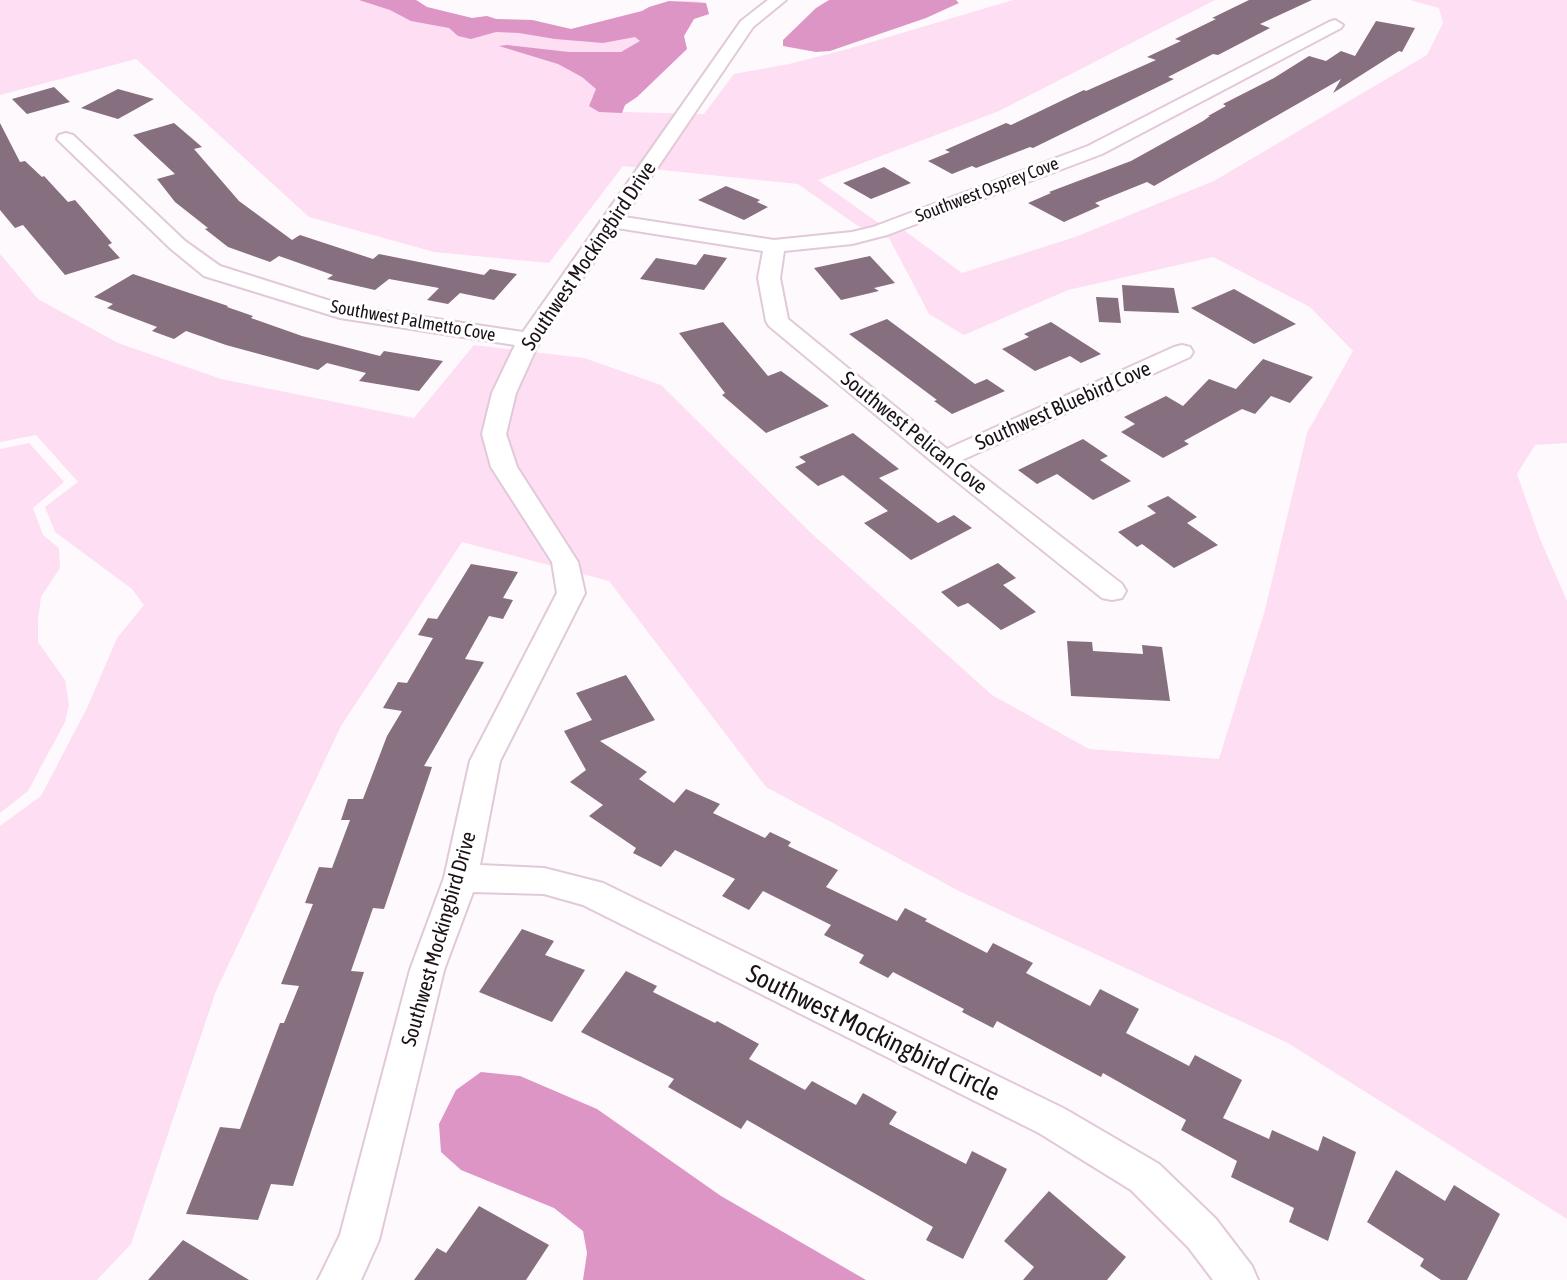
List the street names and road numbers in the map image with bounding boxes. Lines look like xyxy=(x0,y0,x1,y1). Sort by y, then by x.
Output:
street label: Southwest Osprey Cove xyxy=(912,153,1062,227)
street label: Southwest Mockingbird Drive xyxy=(516,157,662,355)
street label: Southwest Palmetto Cove xyxy=(329,296,497,346)
street label: Southwest Bluebird Cove xyxy=(971,356,1155,456)
street label: Southwest Pelican Cove xyxy=(836,366,992,500)
street label: Southwest Mockingbird Drive xyxy=(396,829,482,1049)
street label: Southwest Mockingbird Circle xyxy=(741,958,1005,1108)

